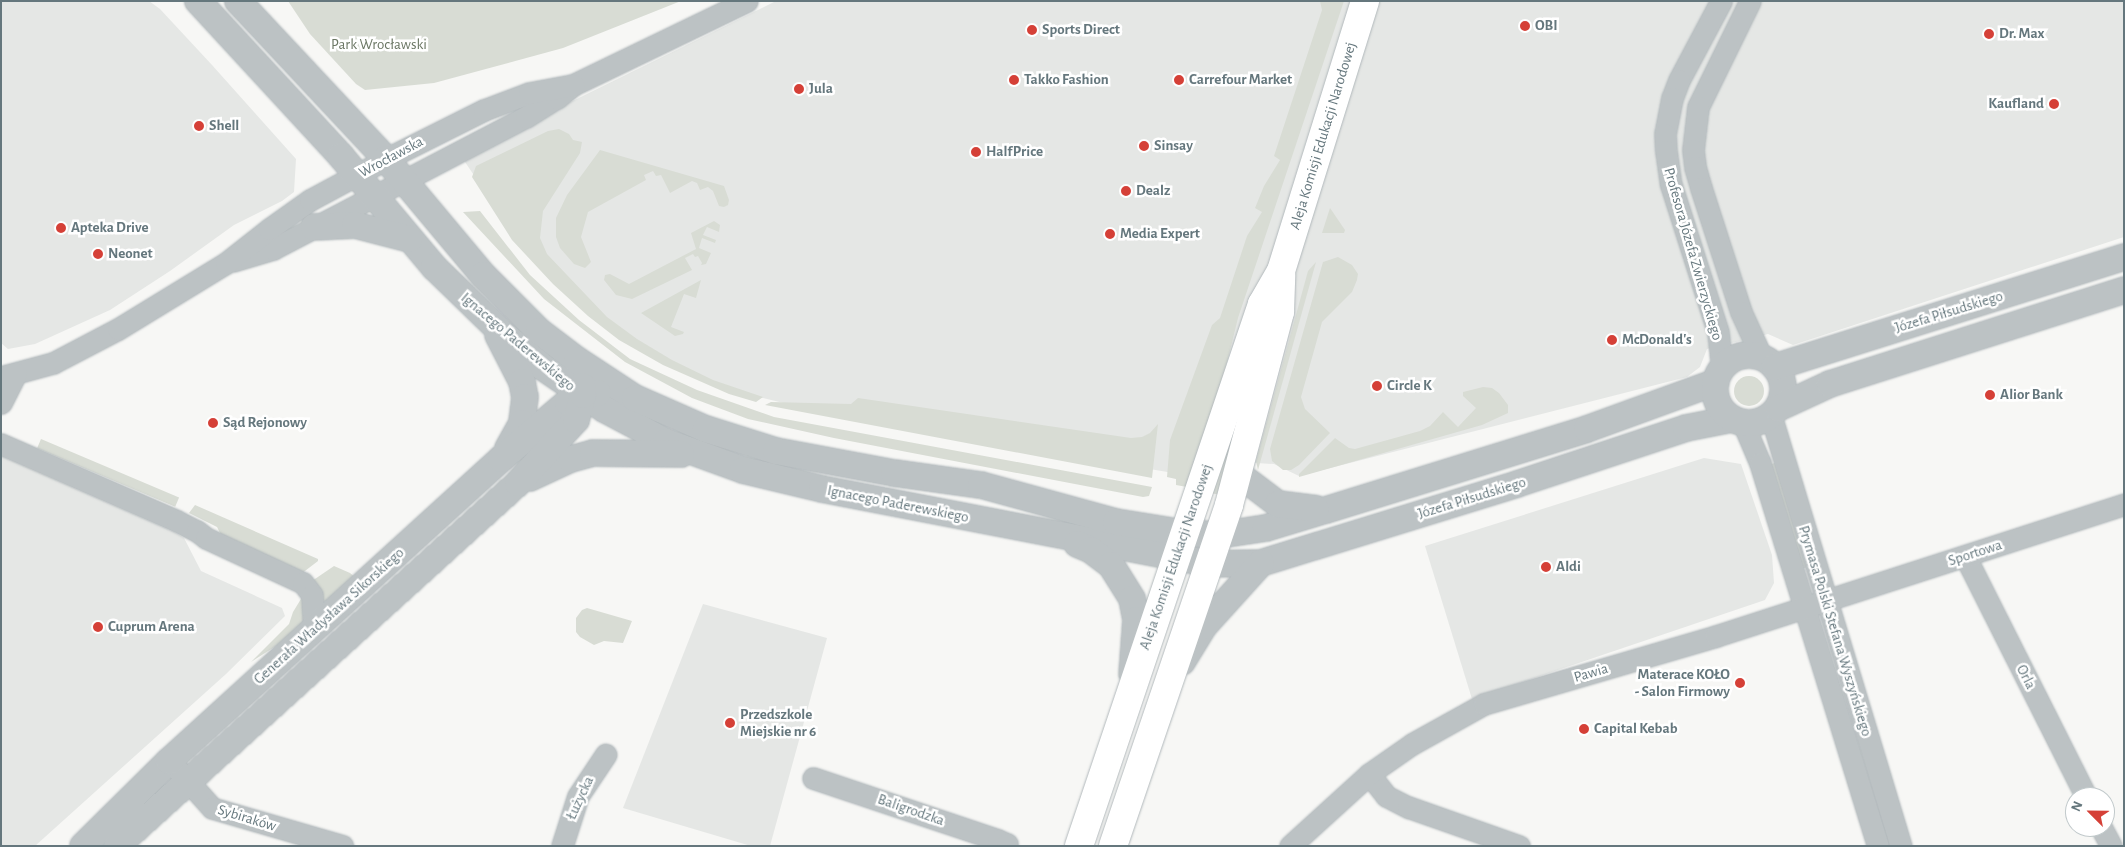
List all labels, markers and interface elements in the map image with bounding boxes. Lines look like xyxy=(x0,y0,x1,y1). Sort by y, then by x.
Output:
place label: OBI xyxy=(1535,17,1558,35)
marker: OBI xyxy=(1519,20,1531,32)
place label: Sports Direct xyxy=(1042,21,1120,39)
marker: Sports Direct xyxy=(1026,24,1038,36)
place label: Dr. Max xyxy=(1999,25,2045,43)
marker: Dr. Max xyxy=(1983,28,1995,40)
park label: Park Wrocławski xyxy=(331,36,427,54)
street label: Aleja Komisji Edukacji Narodowej xyxy=(1286,40,1360,232)
place label: Takko Fashion xyxy=(1024,71,1109,89)
place label: Carrefour Market xyxy=(1189,71,1292,89)
marker: Takko Fashion xyxy=(1008,74,1020,86)
marker: Carrefour Market xyxy=(1173,74,1185,86)
place label: Jula xyxy=(809,80,833,98)
marker: Jula xyxy=(793,83,805,95)
place label: Kaufland xyxy=(1988,95,2044,113)
marker: Kaufland xyxy=(2048,98,2060,110)
place label: Shell xyxy=(209,117,239,135)
marker: Shell xyxy=(193,120,205,132)
street label: Wrocławska xyxy=(356,133,426,181)
place label: Sinsay xyxy=(1154,137,1193,155)
marker: Sinsay xyxy=(1138,140,1150,152)
place label: HalfPrice xyxy=(986,143,1043,161)
marker: HalfPrice xyxy=(970,146,982,158)
street label: Profesora Józefa Zwierzyckiego xyxy=(1660,166,1726,342)
place label: Dealz xyxy=(1136,182,1170,200)
marker: Dealz xyxy=(1120,185,1132,197)
place label: Apteka Drive xyxy=(71,219,149,237)
marker: Apteka Drive xyxy=(55,222,67,234)
place label: Media Expert xyxy=(1120,225,1200,243)
marker: Media Expert xyxy=(1104,228,1116,240)
place label: Neonet xyxy=(108,245,153,263)
marker: Neonet xyxy=(92,248,104,260)
street label: Józefa Piłsudskiego xyxy=(1893,287,2005,337)
street label: Ignacego Paderewskiego xyxy=(457,289,579,395)
place label: McDonald's xyxy=(1622,331,1692,349)
marker: McDonald's xyxy=(1606,334,1618,346)
place label: Circle K xyxy=(1387,377,1432,395)
marker: Circle K xyxy=(1371,380,1383,392)
place label: Alior Bank xyxy=(2000,386,2063,404)
marker: Alior Bank xyxy=(1984,389,1996,401)
place label: Sąd Rejonowy xyxy=(223,414,307,432)
marker: Sąd Rejonowy xyxy=(207,417,219,429)
street label: Aleja Komisji Edukacji Narodowej xyxy=(1136,462,1216,652)
street label: Józefa Piłsudskiego xyxy=(1416,473,1528,523)
street label: Ignacego Paderewskiego xyxy=(826,481,970,527)
street label: Prymasa Polski Stefana Wyszyńskiego xyxy=(1794,524,1876,738)
street label: Sportowa xyxy=(1946,536,2004,570)
street label: Generała Władysława Sikorskiego xyxy=(250,544,408,688)
place label: Aldi xyxy=(1556,558,1581,576)
marker: Aldi xyxy=(1540,561,1552,573)
place label: Cuprum Arena xyxy=(108,618,195,636)
marker: Cuprum Arena xyxy=(92,621,104,633)
street label: Pawia xyxy=(1572,660,1610,686)
street label: Orla xyxy=(2012,662,2040,692)
place label: Materace KOŁO - Salon Firmowy xyxy=(1635,665,1730,700)
marker: Materace KOŁO - Salon Firmowy xyxy=(1734,677,1746,689)
place label: Przedszkole Miejskie nr 6 xyxy=(740,705,816,740)
marker: Przedszkole Miejskie nr 6 xyxy=(724,717,736,729)
place label: Capital Kebab xyxy=(1594,720,1678,738)
marker: Capital Kebab xyxy=(1578,723,1590,735)
street label: Łużycka xyxy=(562,773,598,823)
north arrow xyxy=(2065,787,2115,837)
street label: Baligrodzka xyxy=(875,790,947,830)
text: N xyxy=(2069,799,2085,814)
street label: Sybiraków xyxy=(216,801,278,835)

